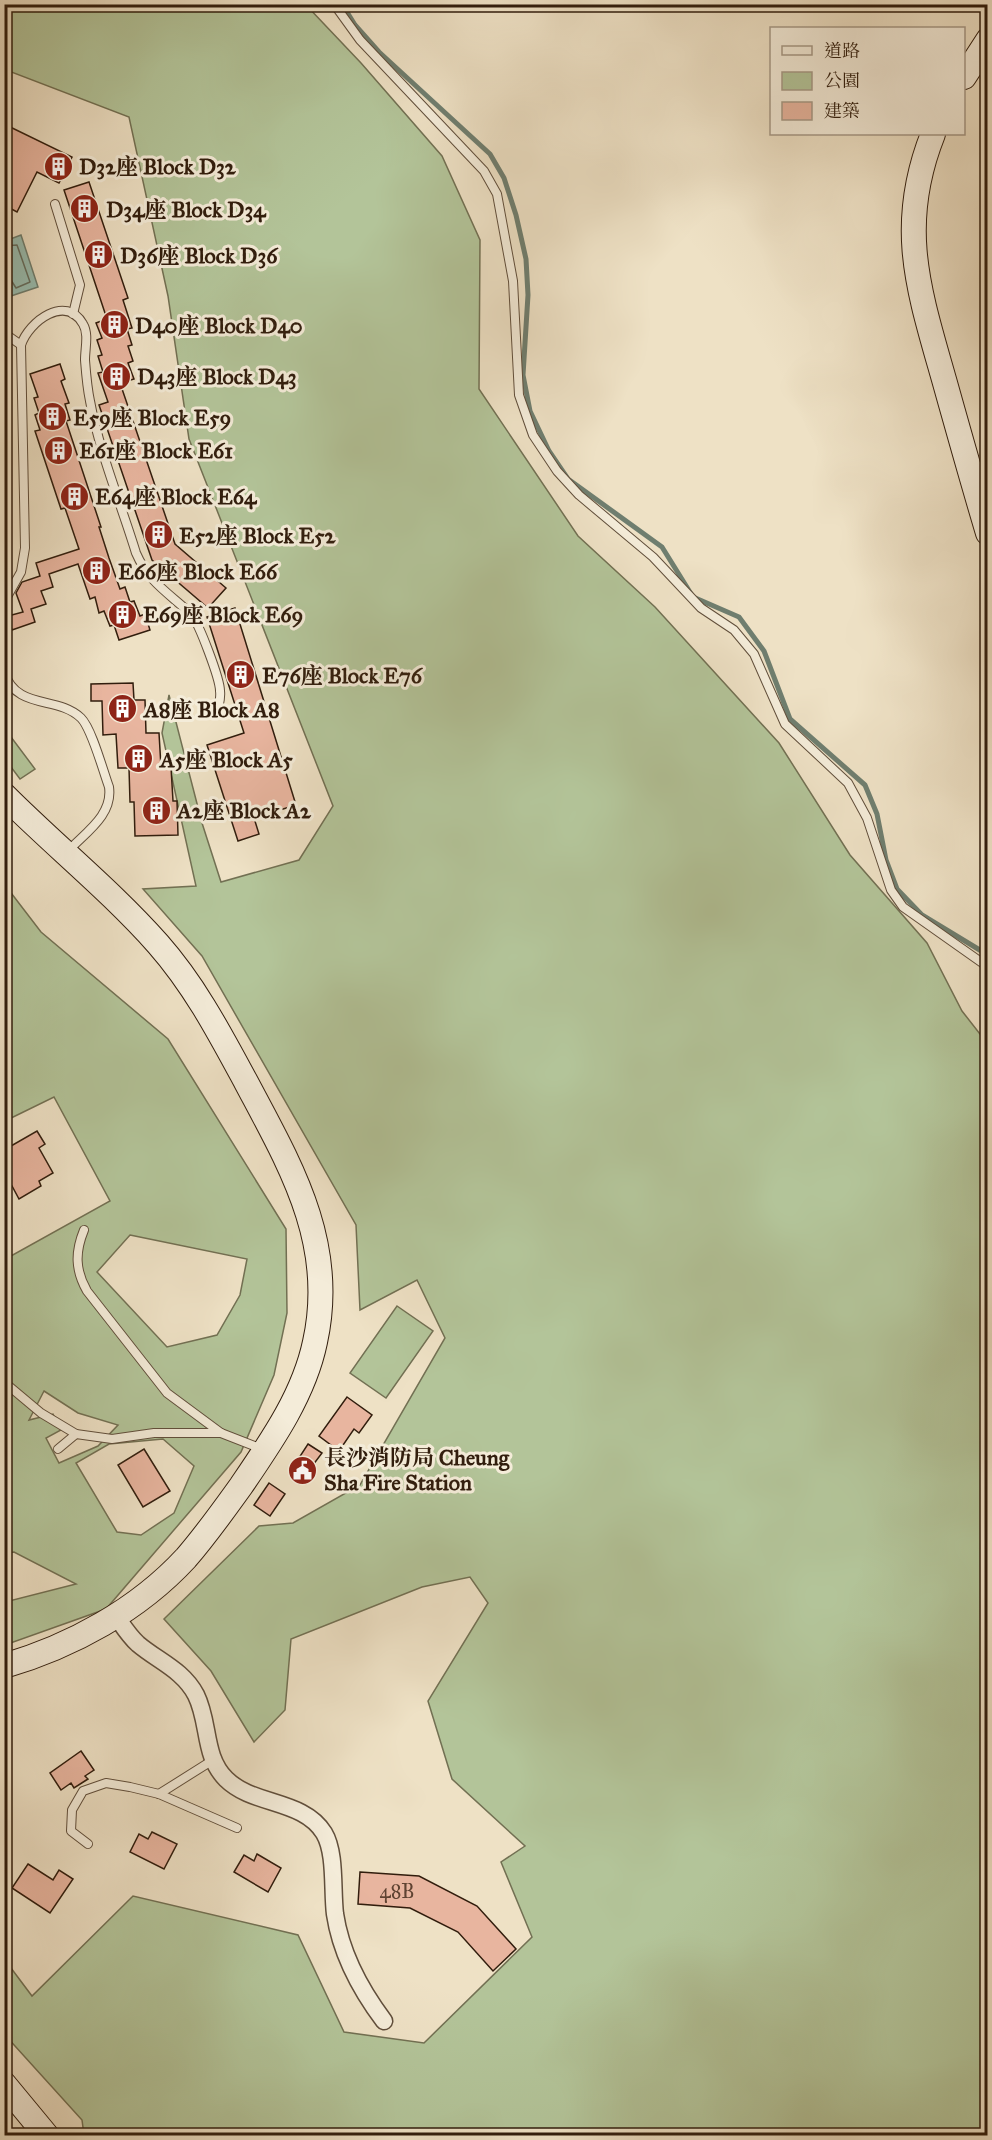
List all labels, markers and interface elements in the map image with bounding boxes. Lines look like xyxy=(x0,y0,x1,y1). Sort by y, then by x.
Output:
legend xyxy=(770,27,965,135)
text: 道路 xyxy=(824,40,860,62)
text: 公園 xyxy=(824,70,860,92)
text: 建築 xyxy=(824,100,860,122)
building icon: D32座 Block D32 xyxy=(42,150,74,182)
place label: D32座 Block D32 xyxy=(79,153,237,180)
building icon: D34座 Block D34 xyxy=(69,193,101,225)
place label: D34座 Block D34 xyxy=(106,196,267,223)
building icon: D36座 Block D36 xyxy=(83,239,115,271)
place label: D36座 Block D36 xyxy=(120,242,279,269)
building icon: D40座 Block D40 xyxy=(98,309,130,341)
place label: D40座 Block D40 xyxy=(135,312,303,339)
building icon: D43座 Block D43 xyxy=(100,360,132,392)
place label: D43座 Block D43 xyxy=(137,363,296,390)
building icon: E59座 Block E59 xyxy=(36,401,68,433)
place label: E59座 Block E59 xyxy=(73,404,231,431)
building icon: E61座 Block E61 xyxy=(42,434,74,466)
place label: E61座 Block E61 xyxy=(79,437,233,464)
building icon: E64座 Block E64 xyxy=(58,480,90,512)
place label: E64座 Block E64 xyxy=(95,483,258,510)
building icon: E52座 Block E52 xyxy=(142,519,174,551)
place label: E52座 Block E52 xyxy=(179,522,336,549)
building icon: E66座 Block E66 xyxy=(81,555,113,587)
place label: E66座 Block E66 xyxy=(118,558,279,585)
building icon: E69座 Block E69 xyxy=(106,598,138,630)
place label: E69座 Block E69 xyxy=(143,601,303,628)
building icon: E76座 Block E76 xyxy=(225,659,257,691)
place label: E76座 Block E76 xyxy=(262,662,424,689)
building icon: A8座 Block A8 xyxy=(107,693,139,725)
place label: A8座 Block A8 xyxy=(142,696,280,723)
building icon: A5座 Block A5 xyxy=(123,743,155,775)
place label: A5座 Block A5 xyxy=(158,746,293,773)
building icon: A2座 Block A2 xyxy=(140,794,172,826)
place label: A2座 Block A2 xyxy=(175,797,312,824)
place label: 長沙消防局 Cheung Sha Fire Station xyxy=(324,1444,510,1496)
public building icon: 長沙消防局 Cheung Sha Fire Station xyxy=(287,1454,319,1486)
house number: 48B xyxy=(380,1879,415,1903)

